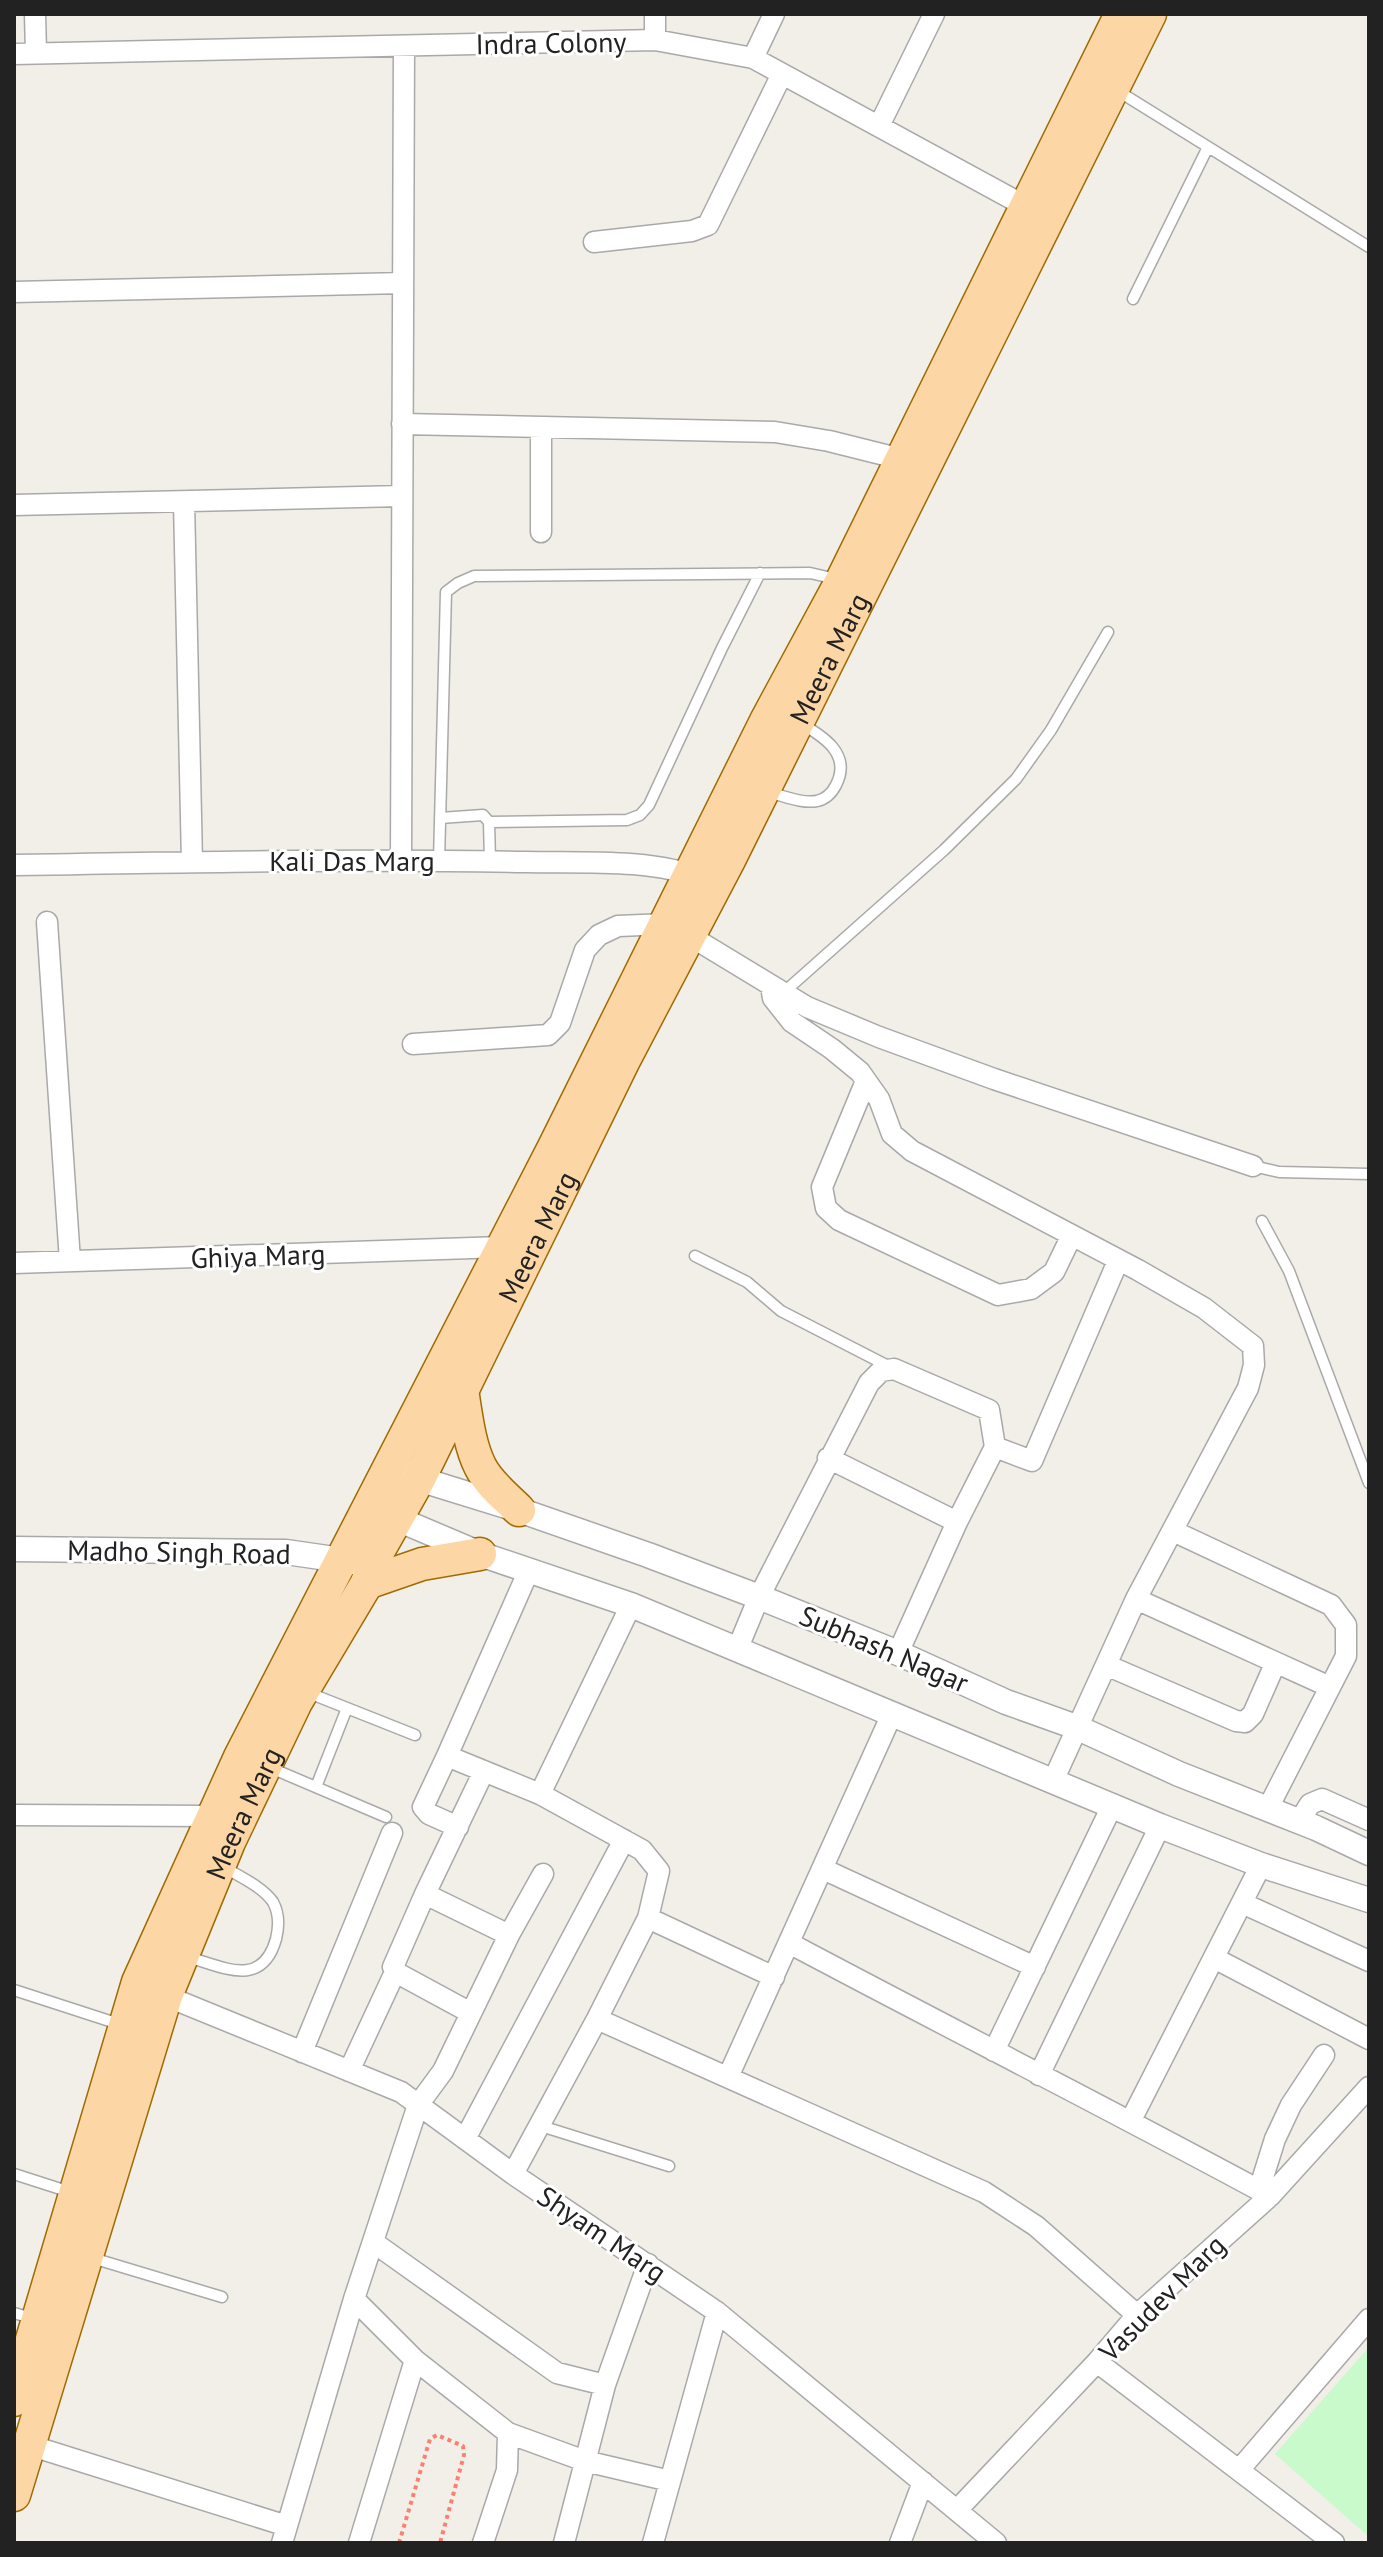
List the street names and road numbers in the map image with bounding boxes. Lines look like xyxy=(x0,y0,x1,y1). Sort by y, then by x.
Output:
street label: Indra Colony xyxy=(475,23,627,62)
street label: Meera Marg xyxy=(781,587,877,730)
street label: Kali Das Marg xyxy=(269,842,435,879)
street label: Meera Marg xyxy=(489,1165,585,1309)
street label: Ghiya Marg xyxy=(190,1235,326,1276)
street label: Madho Singh Road xyxy=(67,1531,291,1572)
street label: Subhash Nagar xyxy=(794,1596,975,1701)
street label: Meera Marg xyxy=(197,1741,290,1885)
street label: Shyam Marg xyxy=(531,2177,674,2290)
street label: Vasudev Marg xyxy=(1090,2226,1233,2370)

